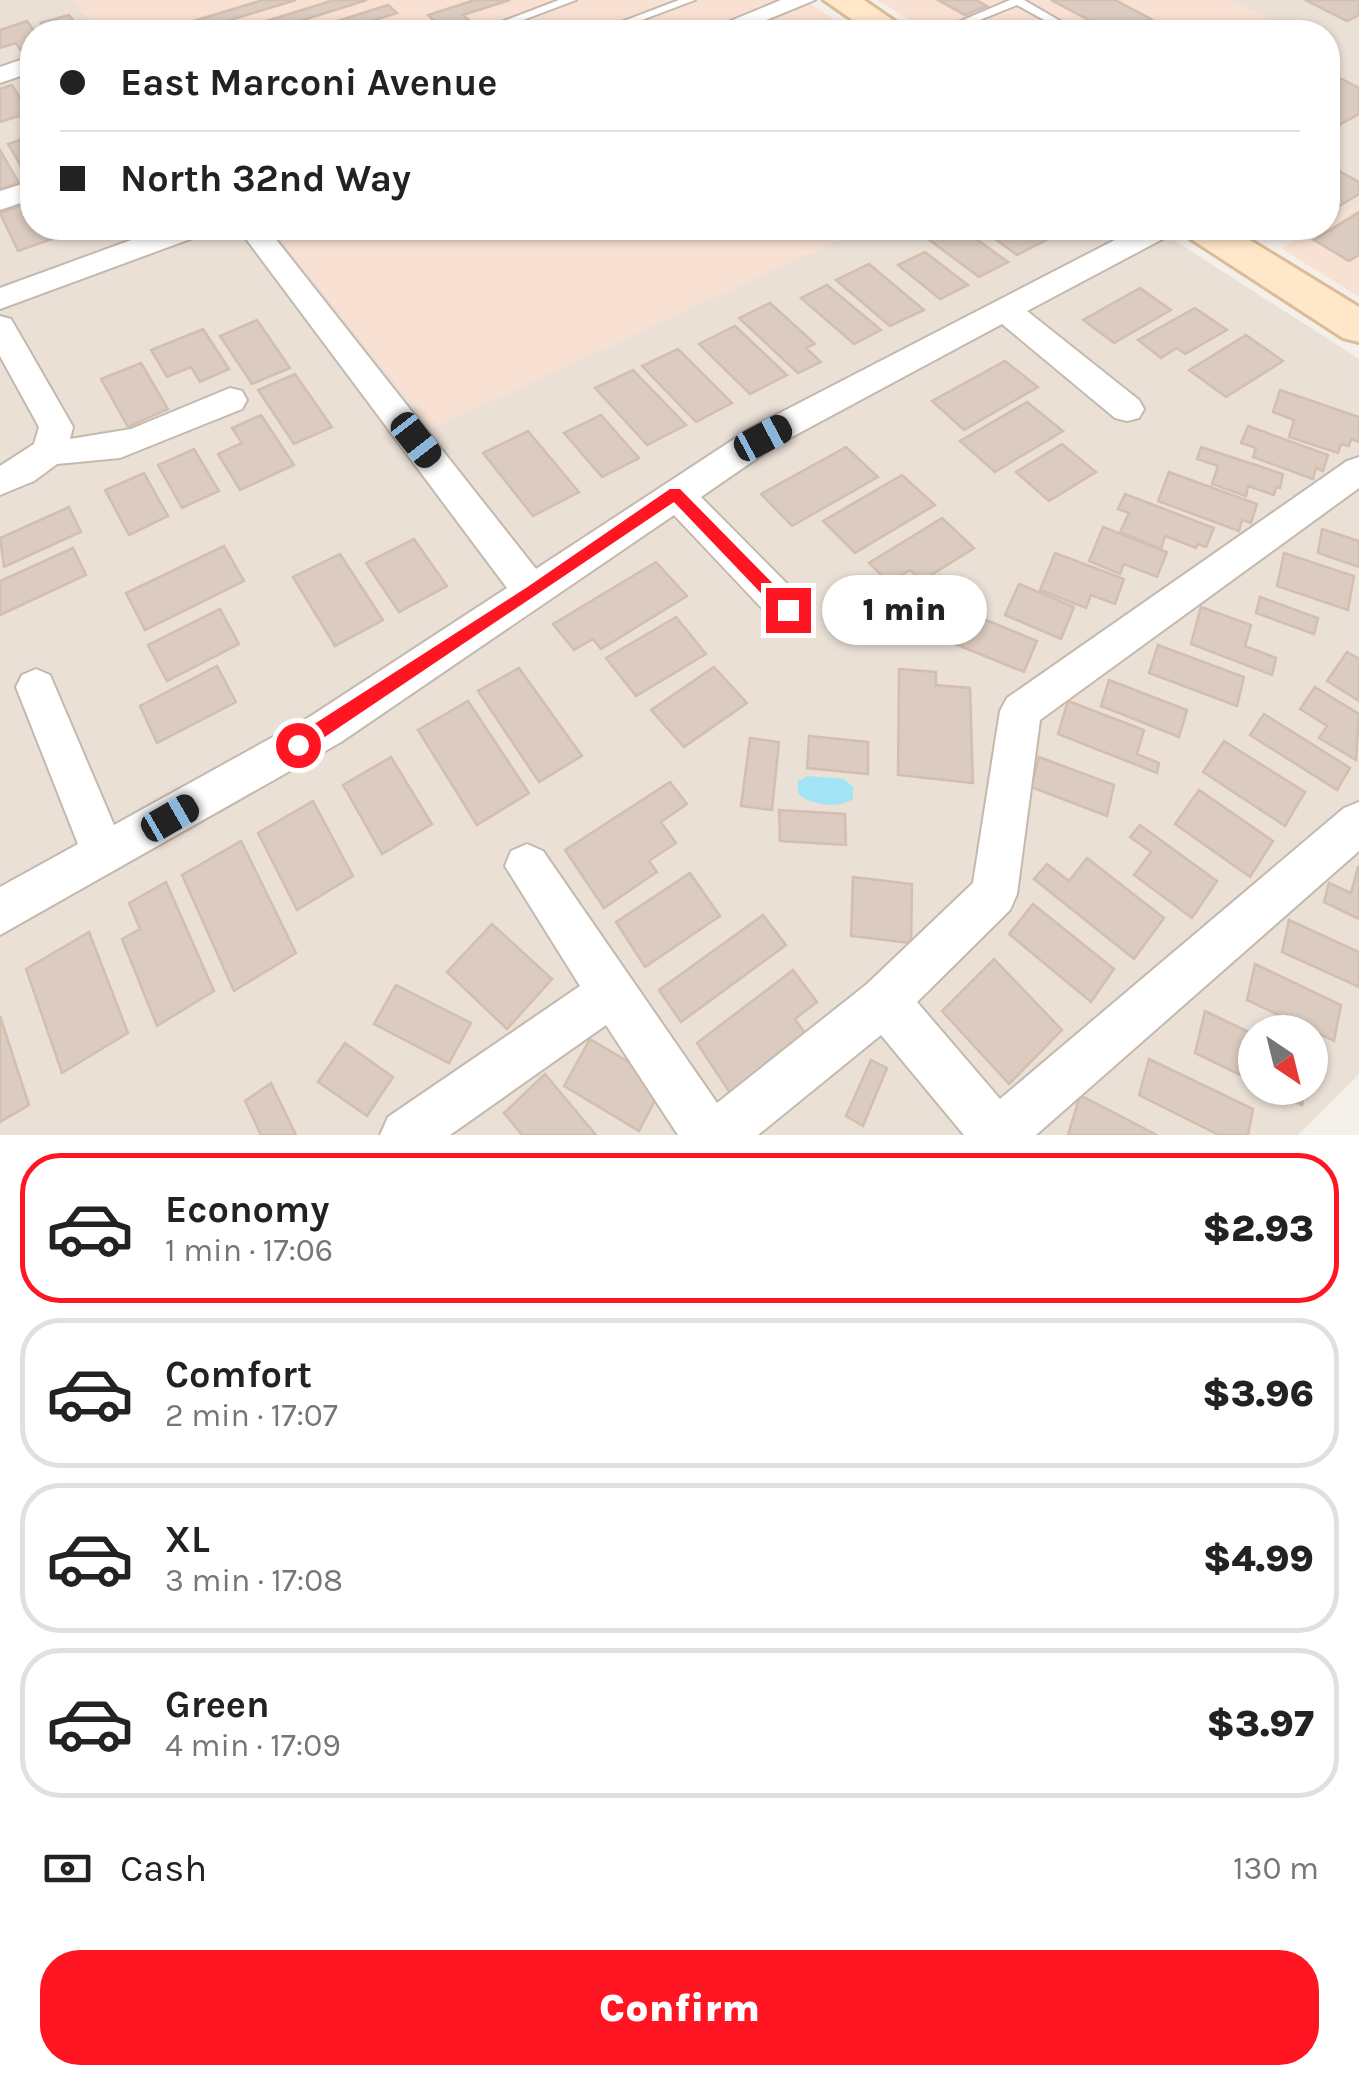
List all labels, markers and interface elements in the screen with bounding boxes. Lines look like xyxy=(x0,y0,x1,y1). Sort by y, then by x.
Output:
text: East Marconi Avenue xyxy=(120,60,497,105)
text: North 32nd Way xyxy=(120,156,411,201)
car xyxy=(386,407,446,473)
car xyxy=(729,411,797,465)
callout: 1 min xyxy=(823,575,988,645)
route end xyxy=(766,588,811,633)
text: 1 min xyxy=(863,591,946,628)
route start xyxy=(276,723,321,768)
car xyxy=(137,790,203,846)
north arrow xyxy=(1238,1015,1328,1105)
map controls xyxy=(1238,1015,1328,1105)
icon: car xyxy=(45,1183,135,1273)
text: Economy xyxy=(165,1187,329,1232)
text: $2.93 xyxy=(1203,1206,1314,1251)
text: 1 min · 17:06 xyxy=(165,1232,333,1269)
icon: car xyxy=(45,1348,135,1438)
text: Comfort xyxy=(165,1352,312,1397)
text: $3.96 xyxy=(1202,1371,1314,1416)
text: 2 min · 17:07 xyxy=(165,1397,338,1434)
icon: car xyxy=(45,1513,135,1603)
text: XL xyxy=(165,1517,210,1562)
text: $4.99 xyxy=(1203,1536,1314,1581)
text: 3 min · 17:08 xyxy=(165,1562,343,1599)
icon: car xyxy=(45,1678,135,1768)
text: Green xyxy=(165,1682,270,1727)
text: $3.97 xyxy=(1207,1701,1314,1746)
text: 4 min · 17:09 xyxy=(165,1727,341,1764)
icon: cash xyxy=(40,1841,95,1896)
text: Cash xyxy=(120,1846,207,1891)
text: 130 m xyxy=(1233,1850,1319,1887)
button: Confirm xyxy=(40,1950,1319,2065)

